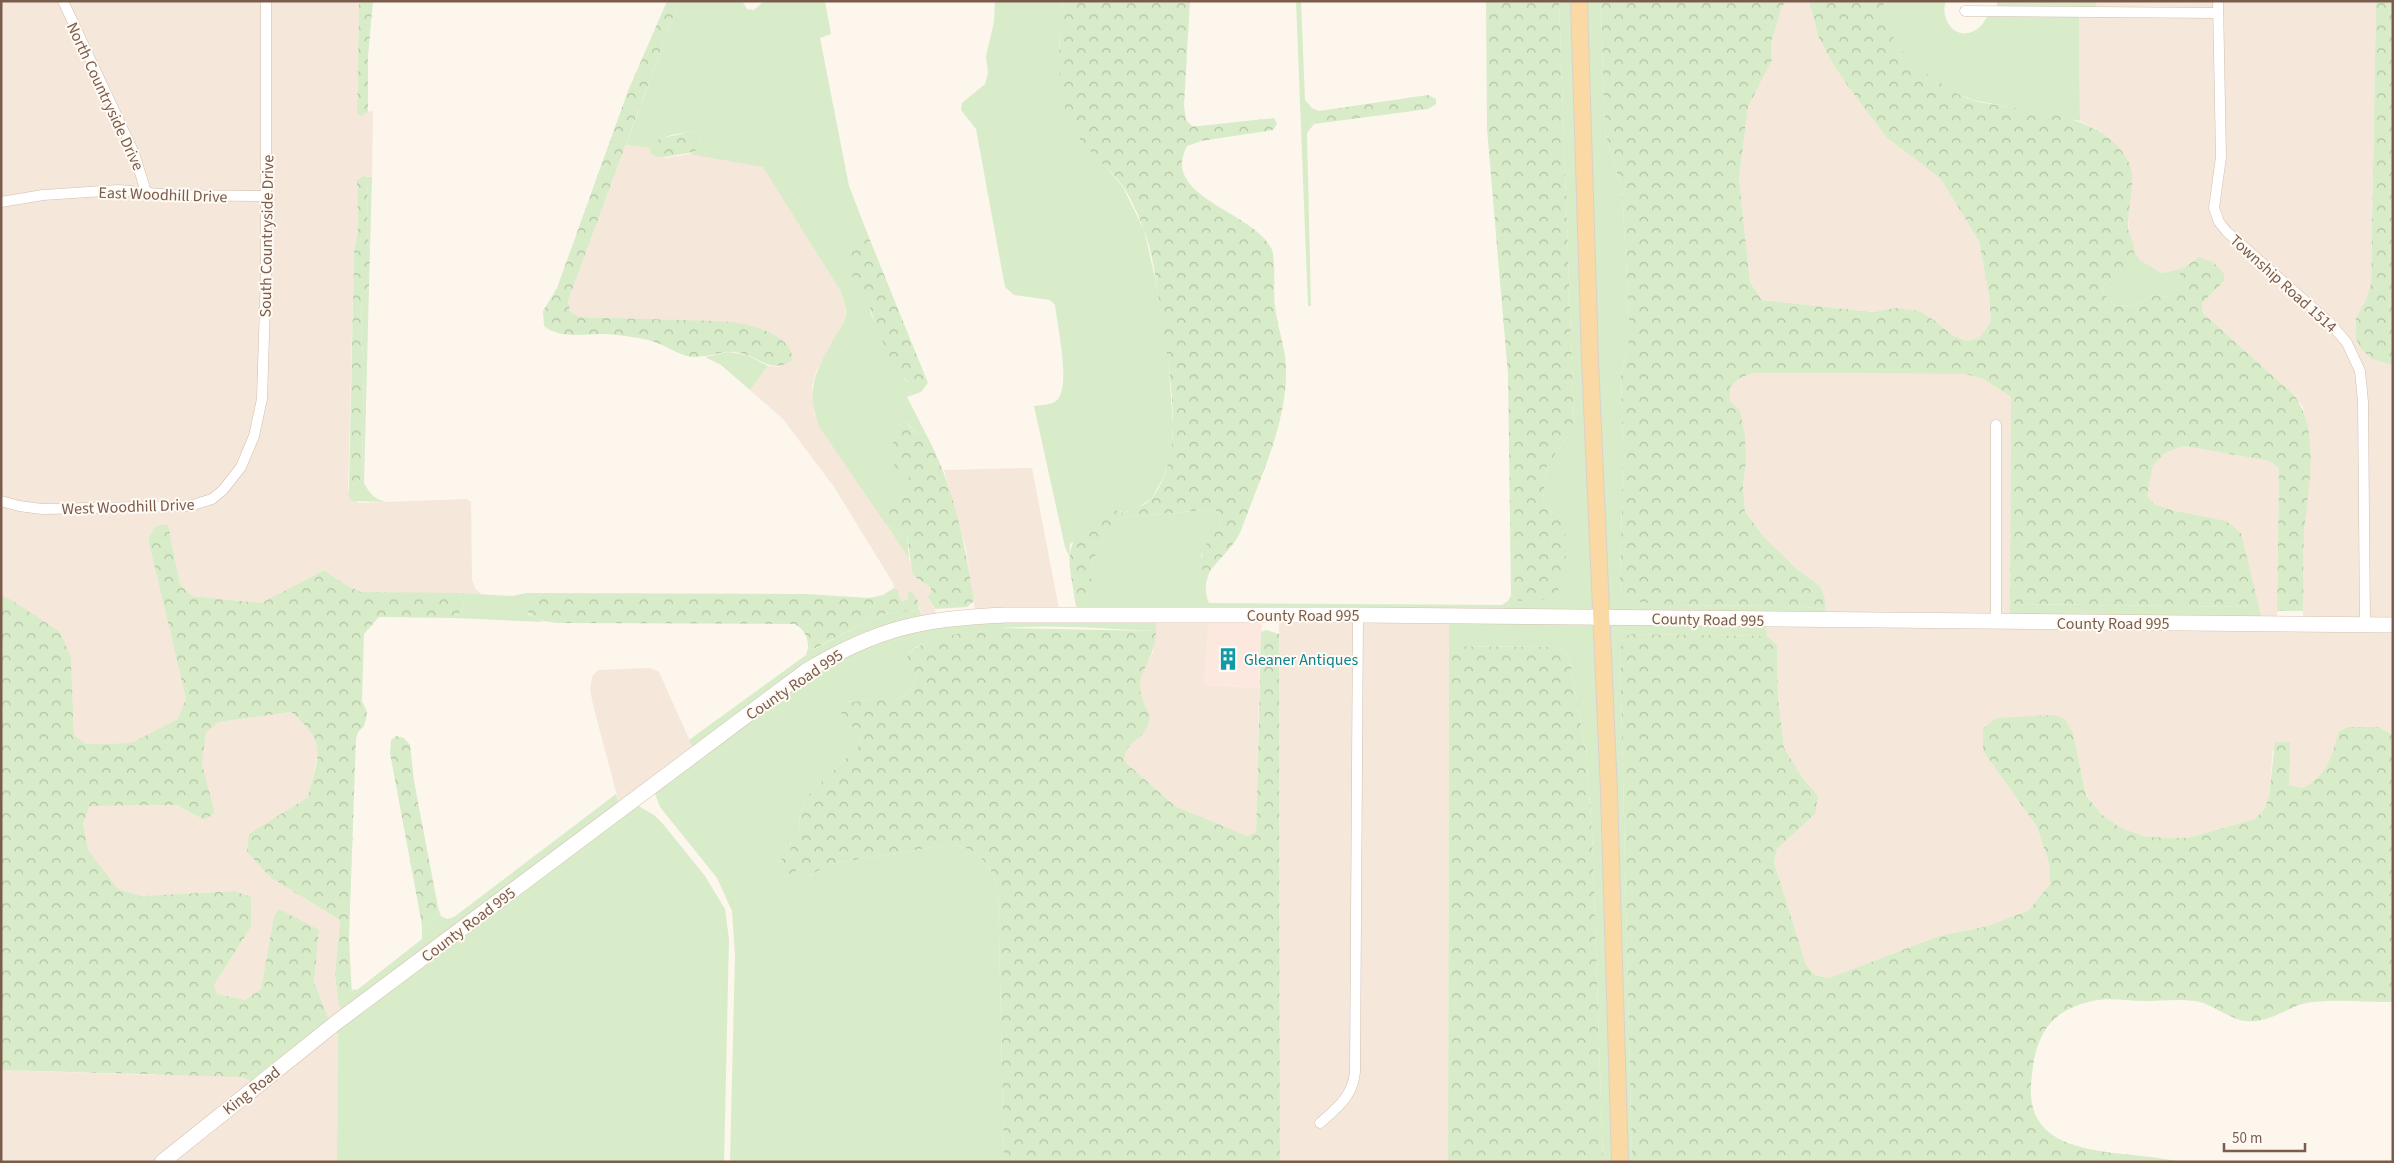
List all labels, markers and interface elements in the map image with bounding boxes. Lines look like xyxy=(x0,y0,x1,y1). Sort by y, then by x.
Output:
street label: North Countryside Drive xyxy=(61,19,149,174)
street label: South Countryside Drive xyxy=(255,154,279,318)
street label: East Woodhill Drive xyxy=(98,182,228,208)
street label: Township Road 1514 xyxy=(2225,230,2342,338)
street label: West Woodhill Drive xyxy=(61,494,195,520)
street label: County Road 995 xyxy=(1247,605,1359,627)
street label: County Road 995 xyxy=(1651,608,1765,632)
street label: County Road 995 xyxy=(2057,613,2169,635)
street label: County Road 995 xyxy=(742,644,847,725)
building icon: Gleaner Antiques xyxy=(1215,646,1241,672)
place label: Gleaner Antiques xyxy=(1244,649,1358,671)
street label: County Road 995 xyxy=(417,882,520,968)
street label: King Road xyxy=(218,1061,285,1120)
scale bar xyxy=(2224,1120,2305,1152)
text: 50 m xyxy=(2232,1128,2262,1149)

